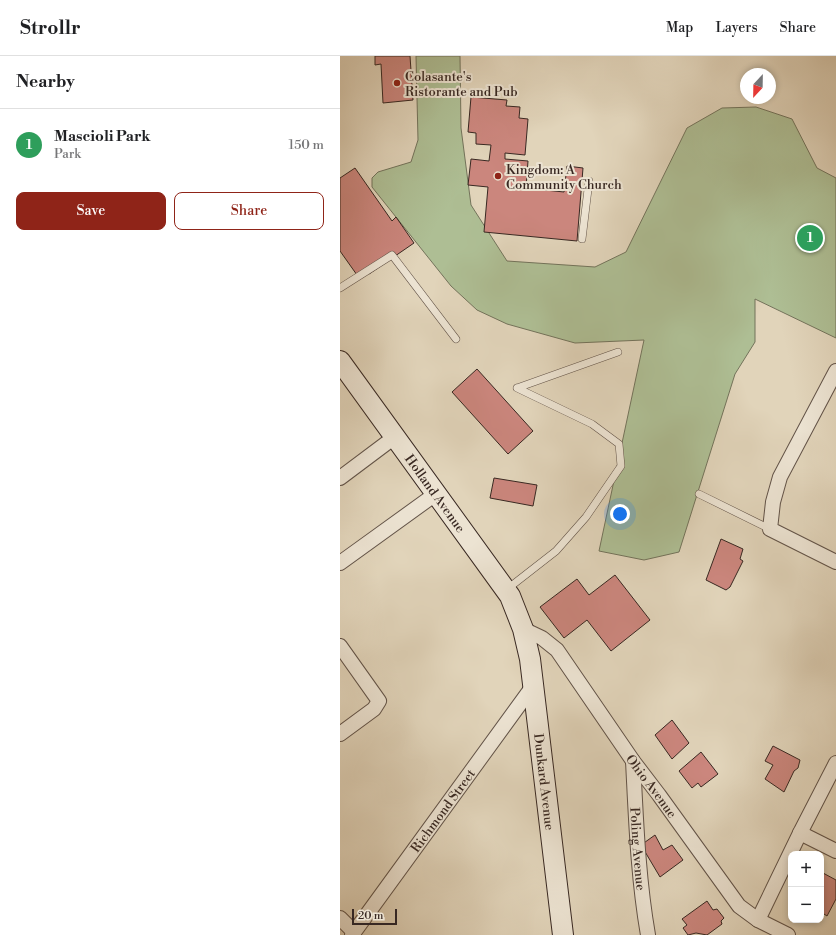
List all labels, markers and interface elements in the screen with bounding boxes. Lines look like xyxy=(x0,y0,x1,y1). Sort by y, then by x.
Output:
text: Strollr xyxy=(20,16,81,40)
text: Map xyxy=(666,19,693,37)
text: Layers xyxy=(715,19,758,37)
text: Share xyxy=(780,19,816,37)
north arrow xyxy=(740,68,776,104)
place label: Colasante's Ristorante and Pub xyxy=(405,69,518,100)
text: Nearby xyxy=(16,71,75,93)
marker: Colasante's Ristorante and Pub xyxy=(392,78,402,88)
text: Mascioli Park xyxy=(54,127,151,146)
text: 1 xyxy=(26,137,32,153)
text: 150 m xyxy=(289,137,324,153)
text: Park xyxy=(54,146,81,162)
place label: Kingdom: A Community Church xyxy=(506,162,622,193)
marker: Kingdom: A Community Church xyxy=(493,171,503,181)
button: Save xyxy=(16,192,166,230)
button: Share xyxy=(174,192,324,230)
pin: 1 xyxy=(797,223,823,253)
street label: Holland Avenue xyxy=(401,451,469,536)
your location xyxy=(610,504,630,524)
street label: Dunkard Avenue xyxy=(530,733,557,832)
street label: Ohio Avenue xyxy=(622,752,680,822)
street label: Richmond Street xyxy=(408,766,479,856)
street label: Poling Avenue xyxy=(626,807,649,892)
map controls xyxy=(788,851,824,923)
button: + xyxy=(788,851,824,887)
button: − xyxy=(788,887,824,923)
scale bar xyxy=(352,907,397,926)
text: 20 m xyxy=(358,909,383,923)

